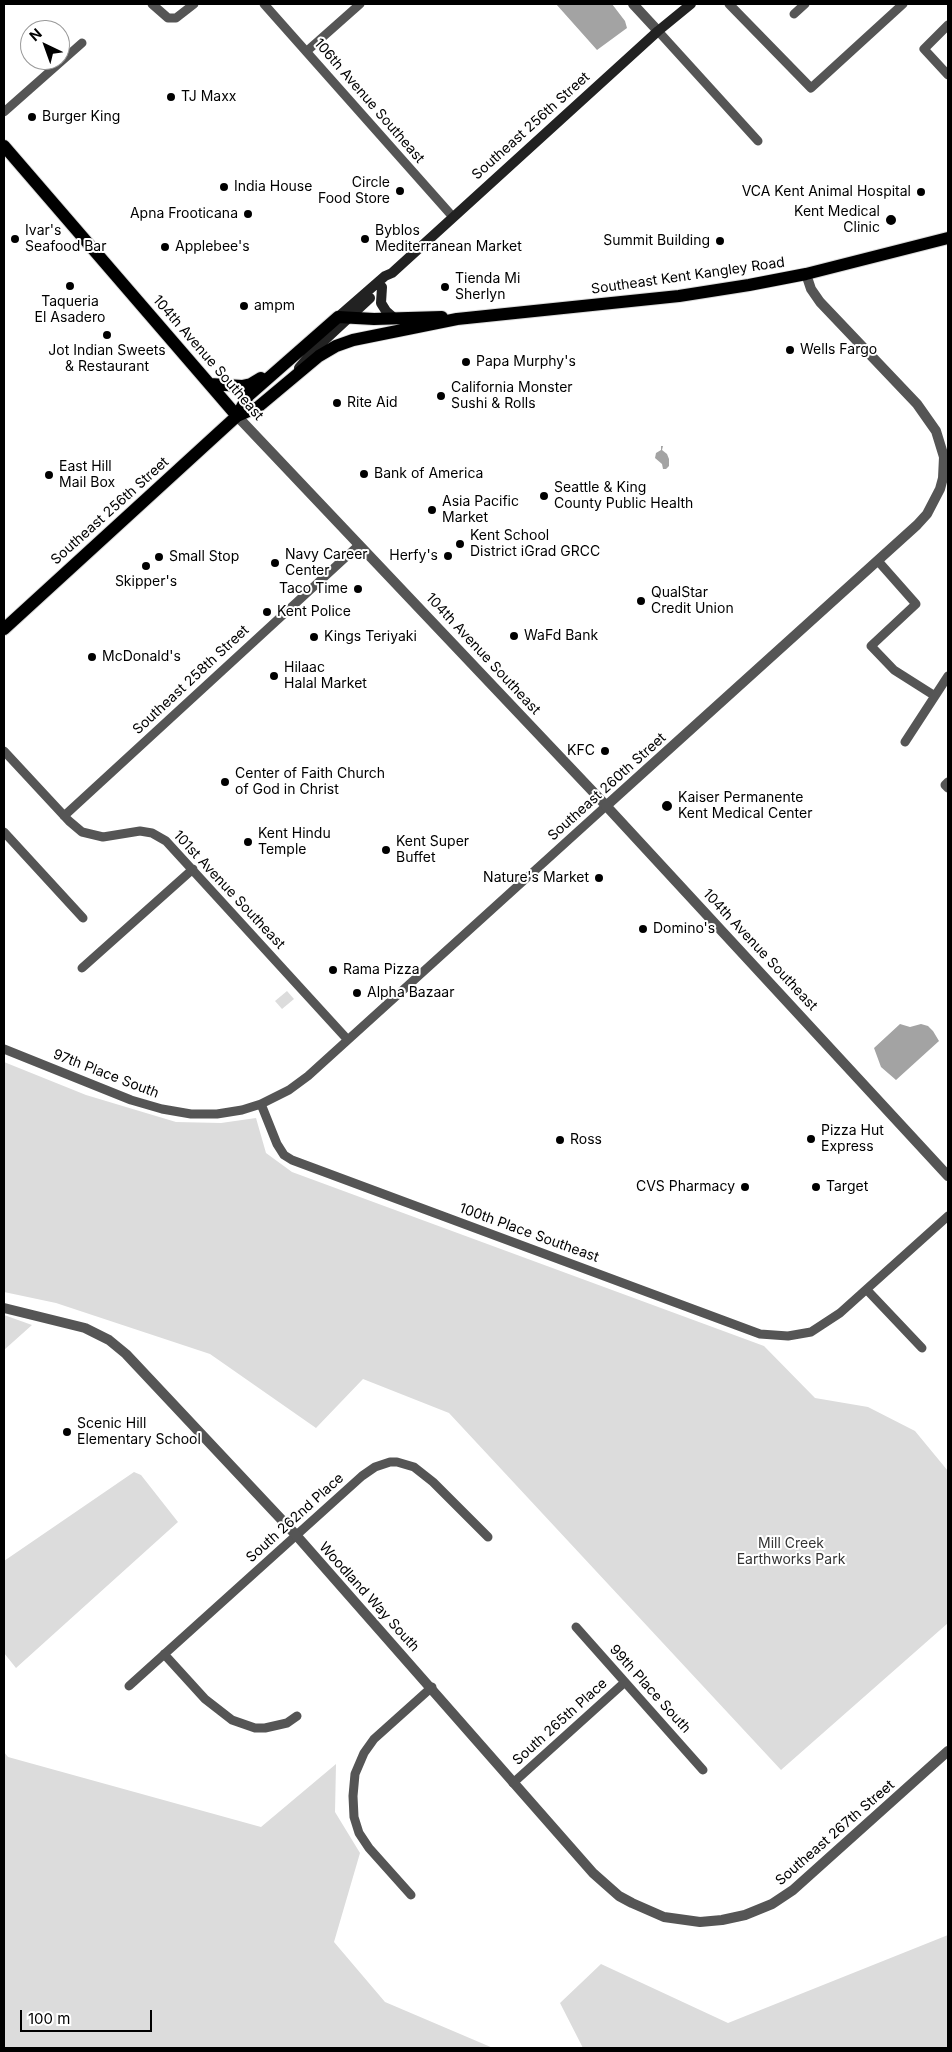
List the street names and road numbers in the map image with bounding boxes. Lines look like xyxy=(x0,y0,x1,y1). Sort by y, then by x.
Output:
street label: 106th Avenue Southeast xyxy=(310,35,428,167)
street label: Southeast 256th Street xyxy=(469,69,593,183)
street label: Southeast Kent Kangley Road xyxy=(590,254,786,298)
street label: 104th Avenue Southeast xyxy=(149,292,267,424)
street label: Southeast 256th Street xyxy=(48,454,172,568)
street label: 104th Avenue Southeast xyxy=(422,590,544,718)
street label: Southeast 258th Street xyxy=(129,622,253,738)
street label: Southeast 260th Street xyxy=(544,730,670,844)
street label: 101st Avenue Southeast xyxy=(170,827,288,953)
street label: 104th Avenue Southeast xyxy=(699,886,821,1014)
street label: 97th Place South xyxy=(51,1046,161,1102)
street label: 100th Place Southeast xyxy=(457,1200,601,1266)
street label: South 262nd Place xyxy=(243,1470,347,1566)
street label: Woodland Way South xyxy=(315,1539,423,1655)
street label: 99th Place South xyxy=(606,1641,694,1737)
street label: South 265th Place xyxy=(509,1675,611,1769)
street label: Southeast 267th Street xyxy=(772,1777,898,1889)

